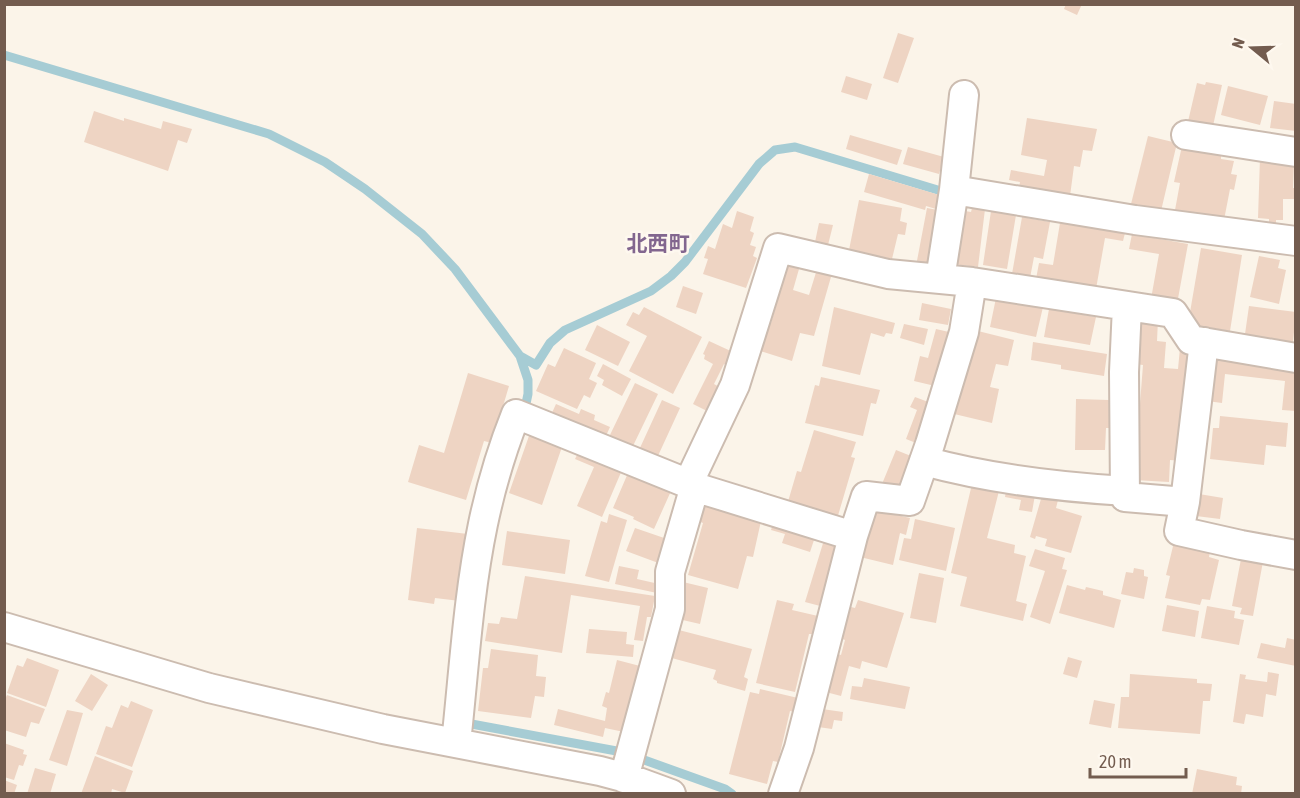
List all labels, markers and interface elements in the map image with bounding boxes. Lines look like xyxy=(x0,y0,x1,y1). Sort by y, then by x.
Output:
north arrow xyxy=(1222,18,1282,78)
text: N xyxy=(1228,36,1248,51)
district label: 北西町 xyxy=(627,231,690,255)
scale bar xyxy=(1090,741,1186,779)
text: 20 m xyxy=(1099,751,1131,772)

